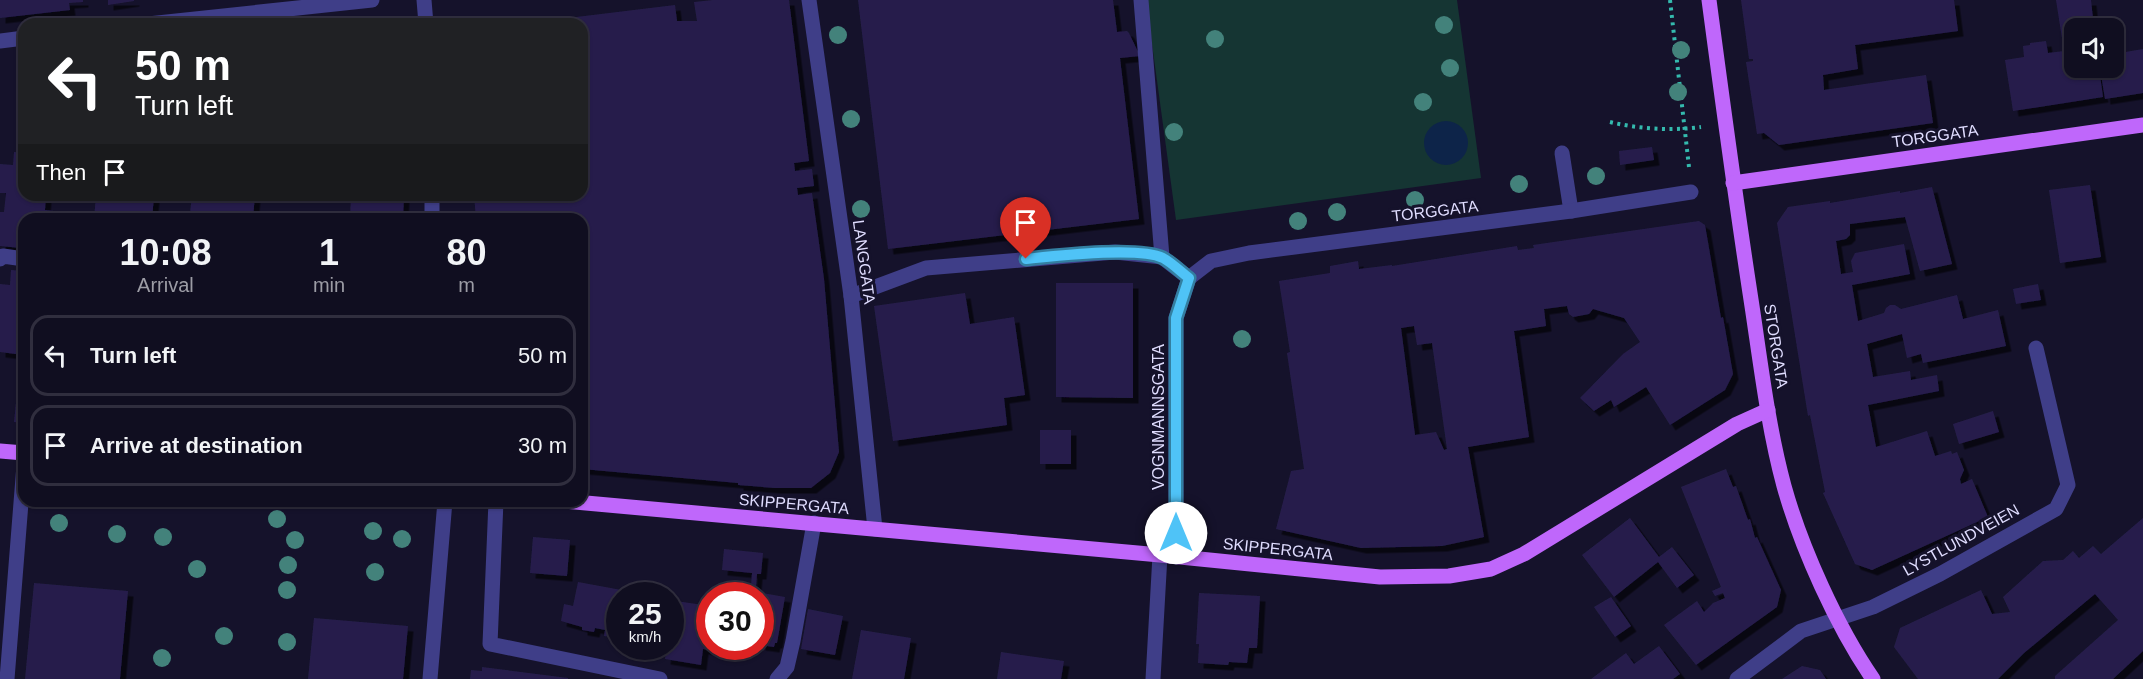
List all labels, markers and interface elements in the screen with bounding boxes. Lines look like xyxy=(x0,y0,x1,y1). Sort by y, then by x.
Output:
map controls xyxy=(2064,18,2124,78)
button: sound xyxy=(2064,18,2124,78)
icon: left xyxy=(36,42,114,120)
text: 50 m xyxy=(135,42,231,89)
text: Turn left xyxy=(135,91,233,121)
street label: TORGGATA xyxy=(1891,121,1980,150)
icon: arrive xyxy=(98,156,131,189)
text: Then xyxy=(36,160,86,185)
pin xyxy=(1000,197,1051,259)
street label: TORGGATA xyxy=(1391,197,1480,225)
icon: arrive xyxy=(1009,206,1042,239)
street label: LANGGATA xyxy=(850,219,878,305)
text: 10:08 xyxy=(119,232,211,273)
text: 1 xyxy=(319,232,339,273)
text: 80 xyxy=(447,232,487,273)
text: Arrival xyxy=(137,274,194,296)
text: min xyxy=(313,274,345,296)
text: m xyxy=(458,274,475,296)
street label: STORGATA xyxy=(1761,303,1791,390)
icon: left xyxy=(39,339,72,372)
text: Turn left xyxy=(90,343,176,368)
text: 50 m xyxy=(518,343,567,368)
street label: VOGNMANNSGATA xyxy=(1150,344,1167,490)
icon: arrive xyxy=(39,429,72,462)
text: Arrive at destination xyxy=(90,433,303,458)
text: 30 m xyxy=(518,433,567,458)
street label: SKIPPERGATA xyxy=(738,491,850,517)
position arrow xyxy=(1144,501,1208,565)
street label: LYSTLUNDVEIEN xyxy=(1900,501,2022,579)
street label: SKIPPERGATA xyxy=(1222,535,1334,563)
speed limit sign: 30 xyxy=(696,582,774,660)
text: 25 xyxy=(628,597,662,630)
text: km/h xyxy=(629,628,661,645)

